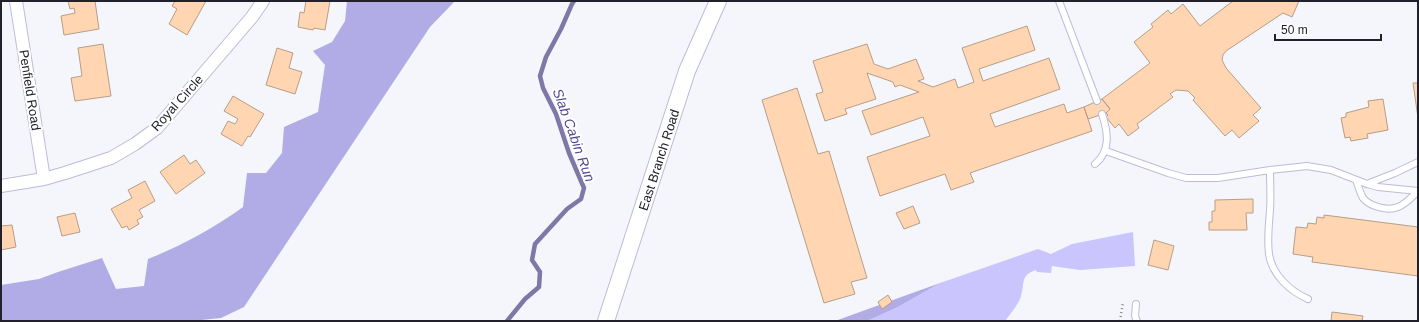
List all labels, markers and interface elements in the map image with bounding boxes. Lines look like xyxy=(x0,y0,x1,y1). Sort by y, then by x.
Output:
scale bar xyxy=(1275,16,1381,42)
text: 50 m xyxy=(1281,23,1308,37)
street label: Penfield Road xyxy=(16,48,44,132)
street label: Royal Circle xyxy=(148,72,206,134)
water label: Slab Cabin Run xyxy=(550,86,598,184)
street label: East Branch Road xyxy=(636,108,682,212)

